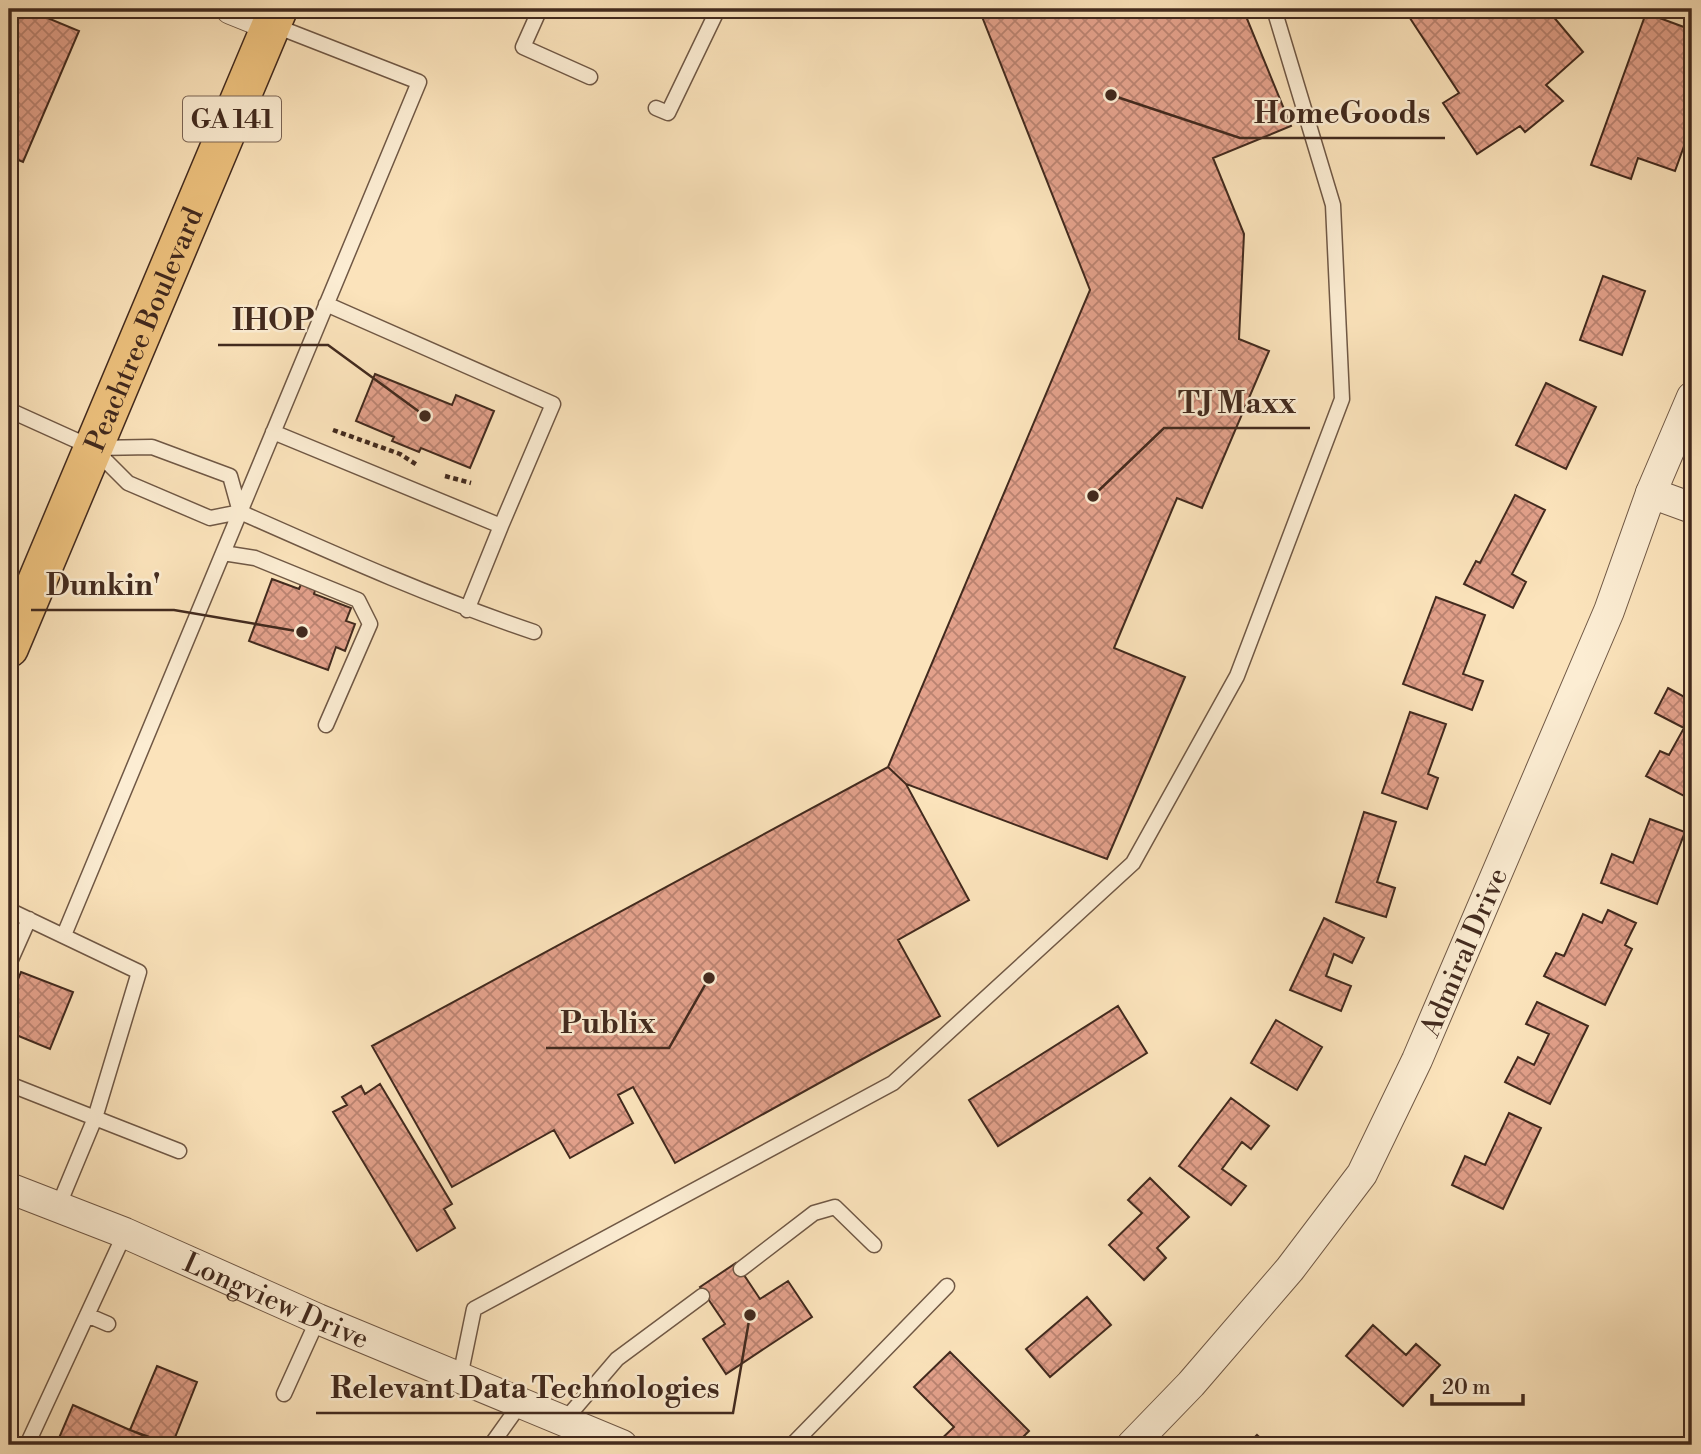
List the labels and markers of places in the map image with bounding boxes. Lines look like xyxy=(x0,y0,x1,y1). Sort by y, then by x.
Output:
callout: HomeGoods xyxy=(1240,87,1445,138)
callout: IHOP xyxy=(218,294,328,345)
callout: TJ Maxx xyxy=(1164,377,1310,428)
callout: Dunkin' xyxy=(31,559,174,610)
callout: Publix xyxy=(546,997,669,1048)
callout: Relevant Data Technologies xyxy=(316,1362,733,1413)

